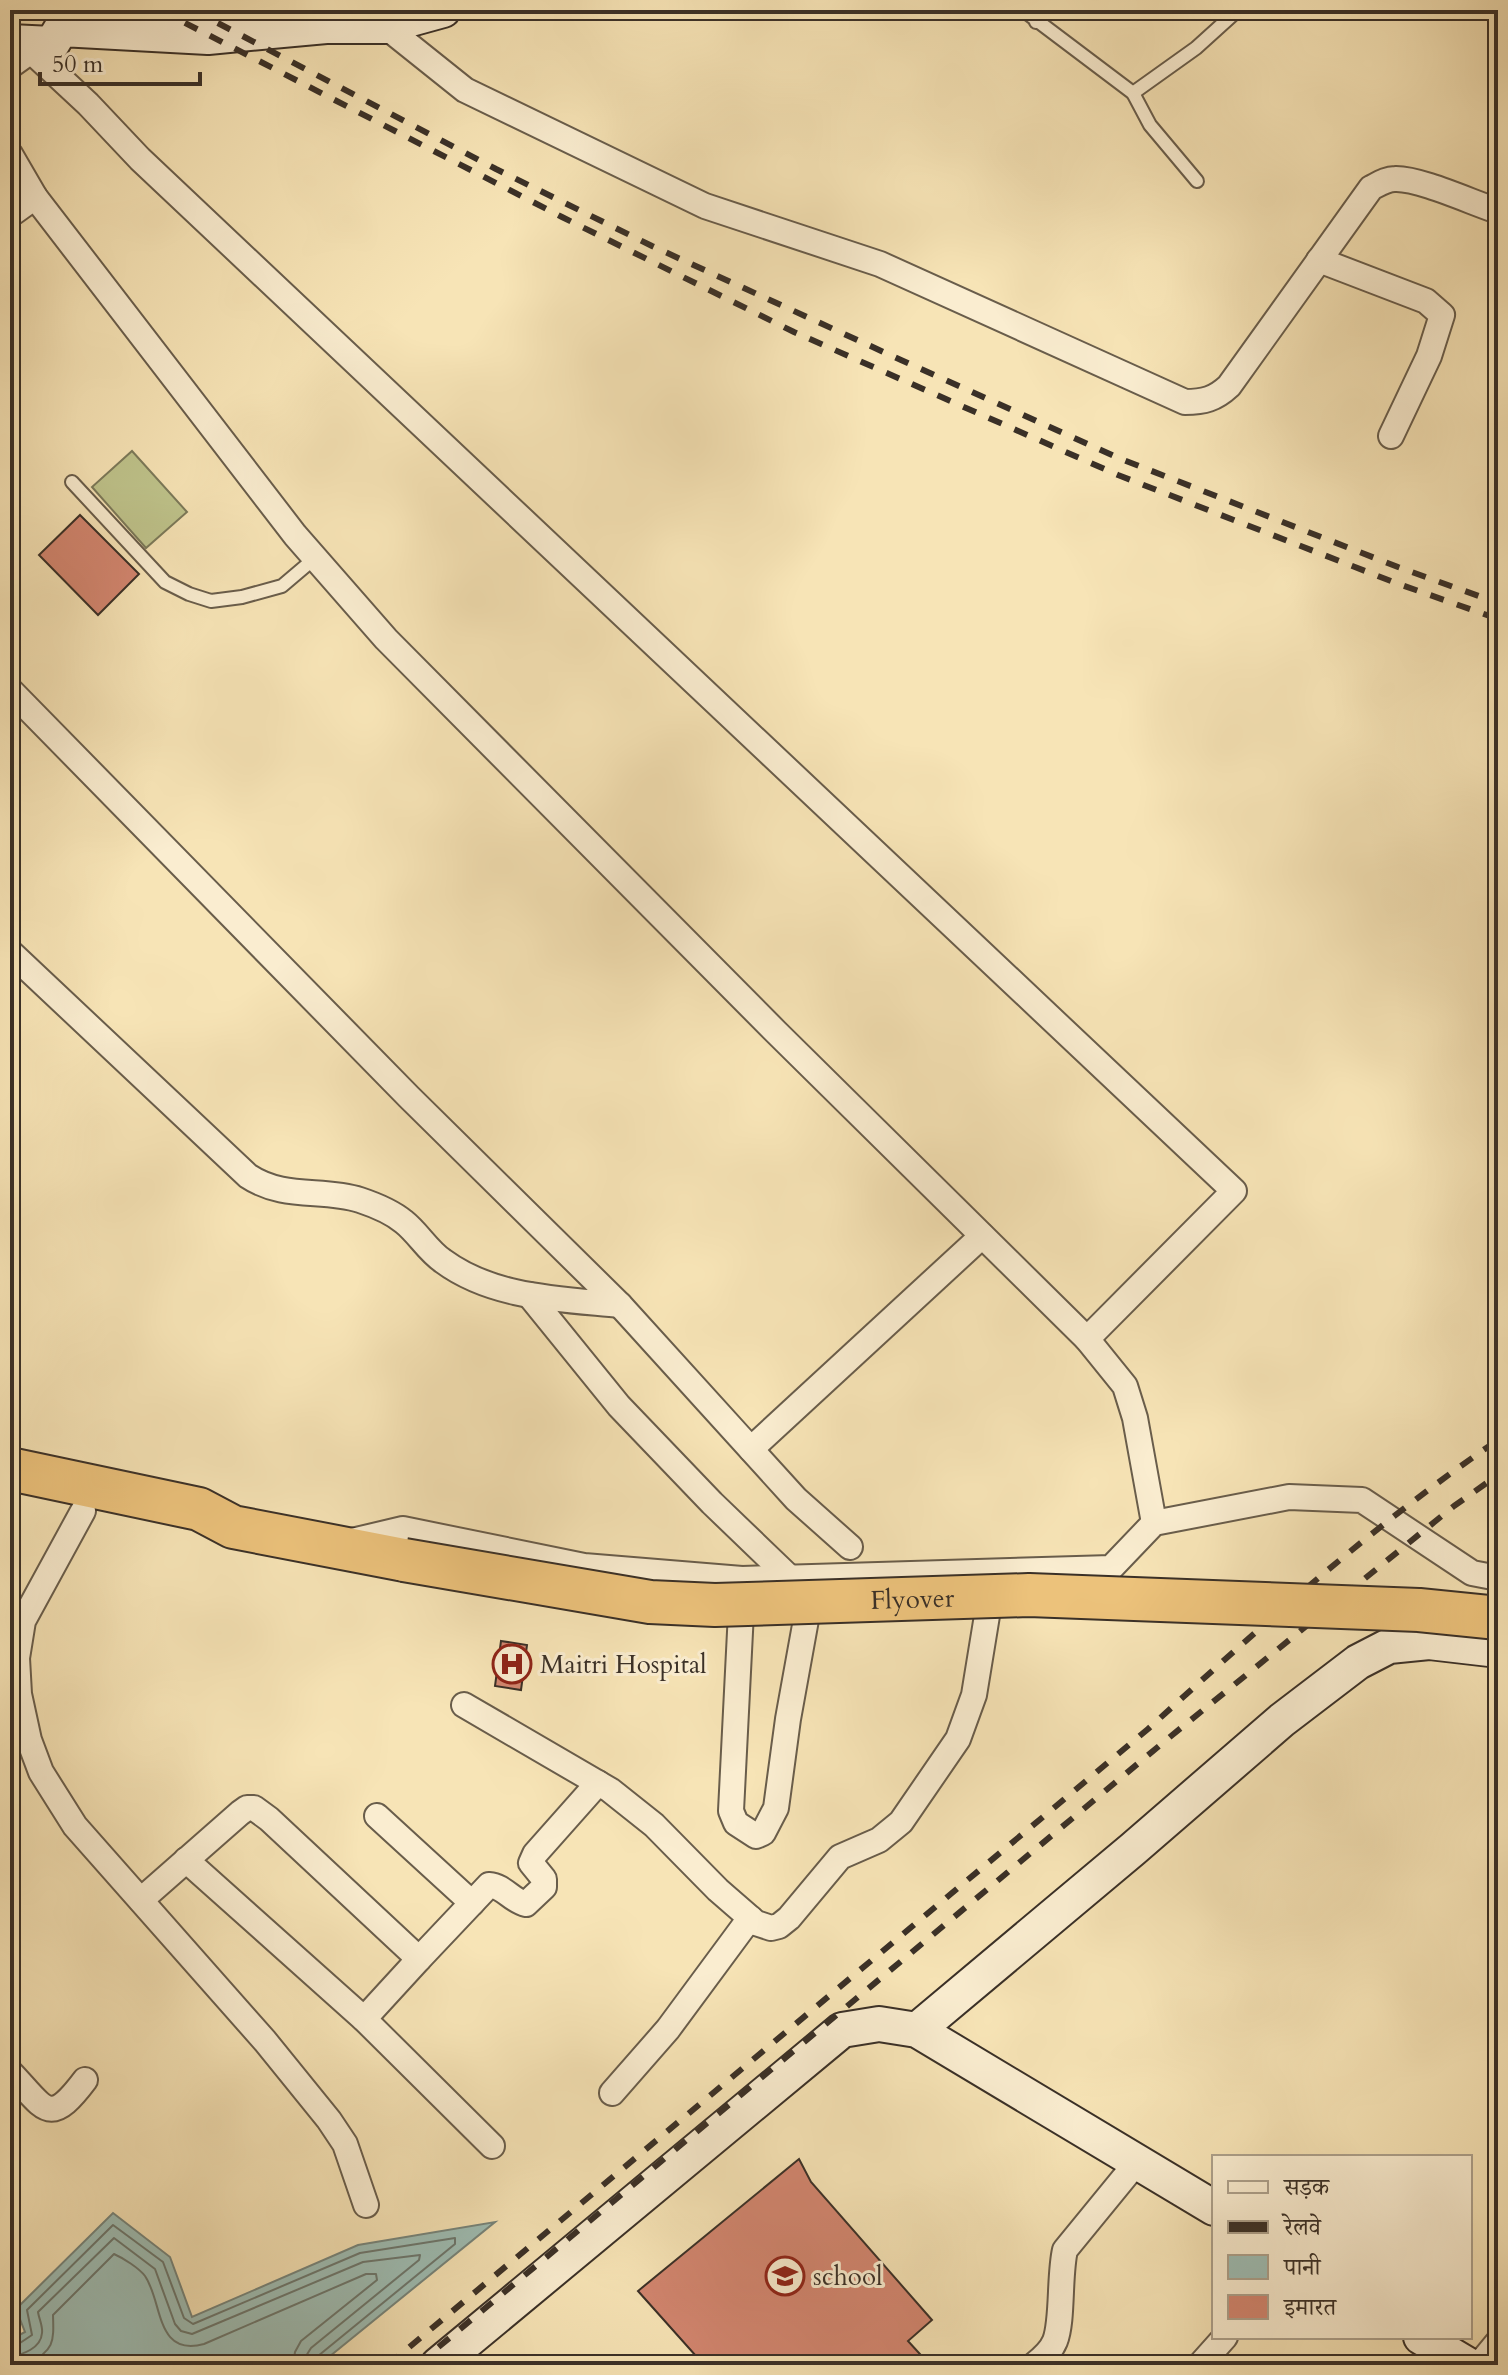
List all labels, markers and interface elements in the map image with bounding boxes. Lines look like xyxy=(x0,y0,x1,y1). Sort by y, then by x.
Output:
scale bar xyxy=(40,36,200,86)
text: 50 m xyxy=(52,48,104,81)
street label: Flyover xyxy=(870,1580,955,1618)
hospital icon: Maitri Hospital xyxy=(491,1643,533,1685)
place label: Maitri Hospital xyxy=(540,1647,707,1682)
legend xyxy=(1212,2155,1472,2339)
text: सड़क xyxy=(1283,2171,1331,2204)
text: रेलवे xyxy=(1281,2211,1323,2244)
text: पानी xyxy=(1283,2251,1322,2284)
school or university icon: school xyxy=(764,2255,806,2297)
place label: school xyxy=(813,2259,883,2294)
text: इमारत xyxy=(1283,2291,1337,2324)

